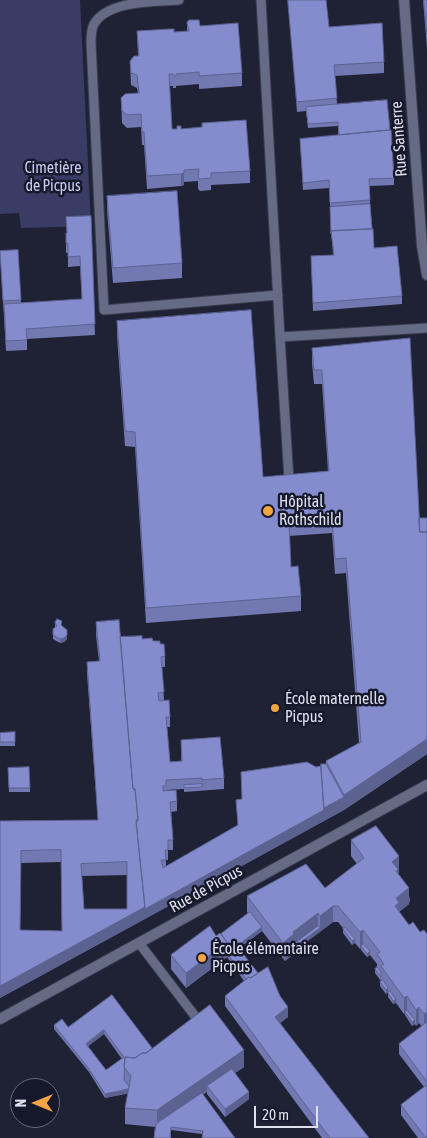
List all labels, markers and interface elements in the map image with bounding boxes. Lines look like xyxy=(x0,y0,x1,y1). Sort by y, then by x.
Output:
street label: Rue Santerre xyxy=(387,101,411,177)
park label: Cimetière de Picpus xyxy=(24,158,82,196)
place label: Hôpital Rothschild xyxy=(279,492,342,530)
marker: Hôpital Rothschild xyxy=(261,504,275,518)
place label: École maternelle Picpus xyxy=(285,689,385,727)
marker: École maternelle Picpus xyxy=(269,702,281,714)
street label: Rue de Picpus xyxy=(166,861,246,917)
place label: École élémentaire Picpus xyxy=(212,939,319,977)
marker: École élémentaire Picpus xyxy=(196,952,208,964)
north arrow xyxy=(10,1078,60,1128)
scale bar xyxy=(257,1096,321,1128)
text: N xyxy=(13,1099,29,1107)
text: 20 m xyxy=(262,1106,289,1123)

